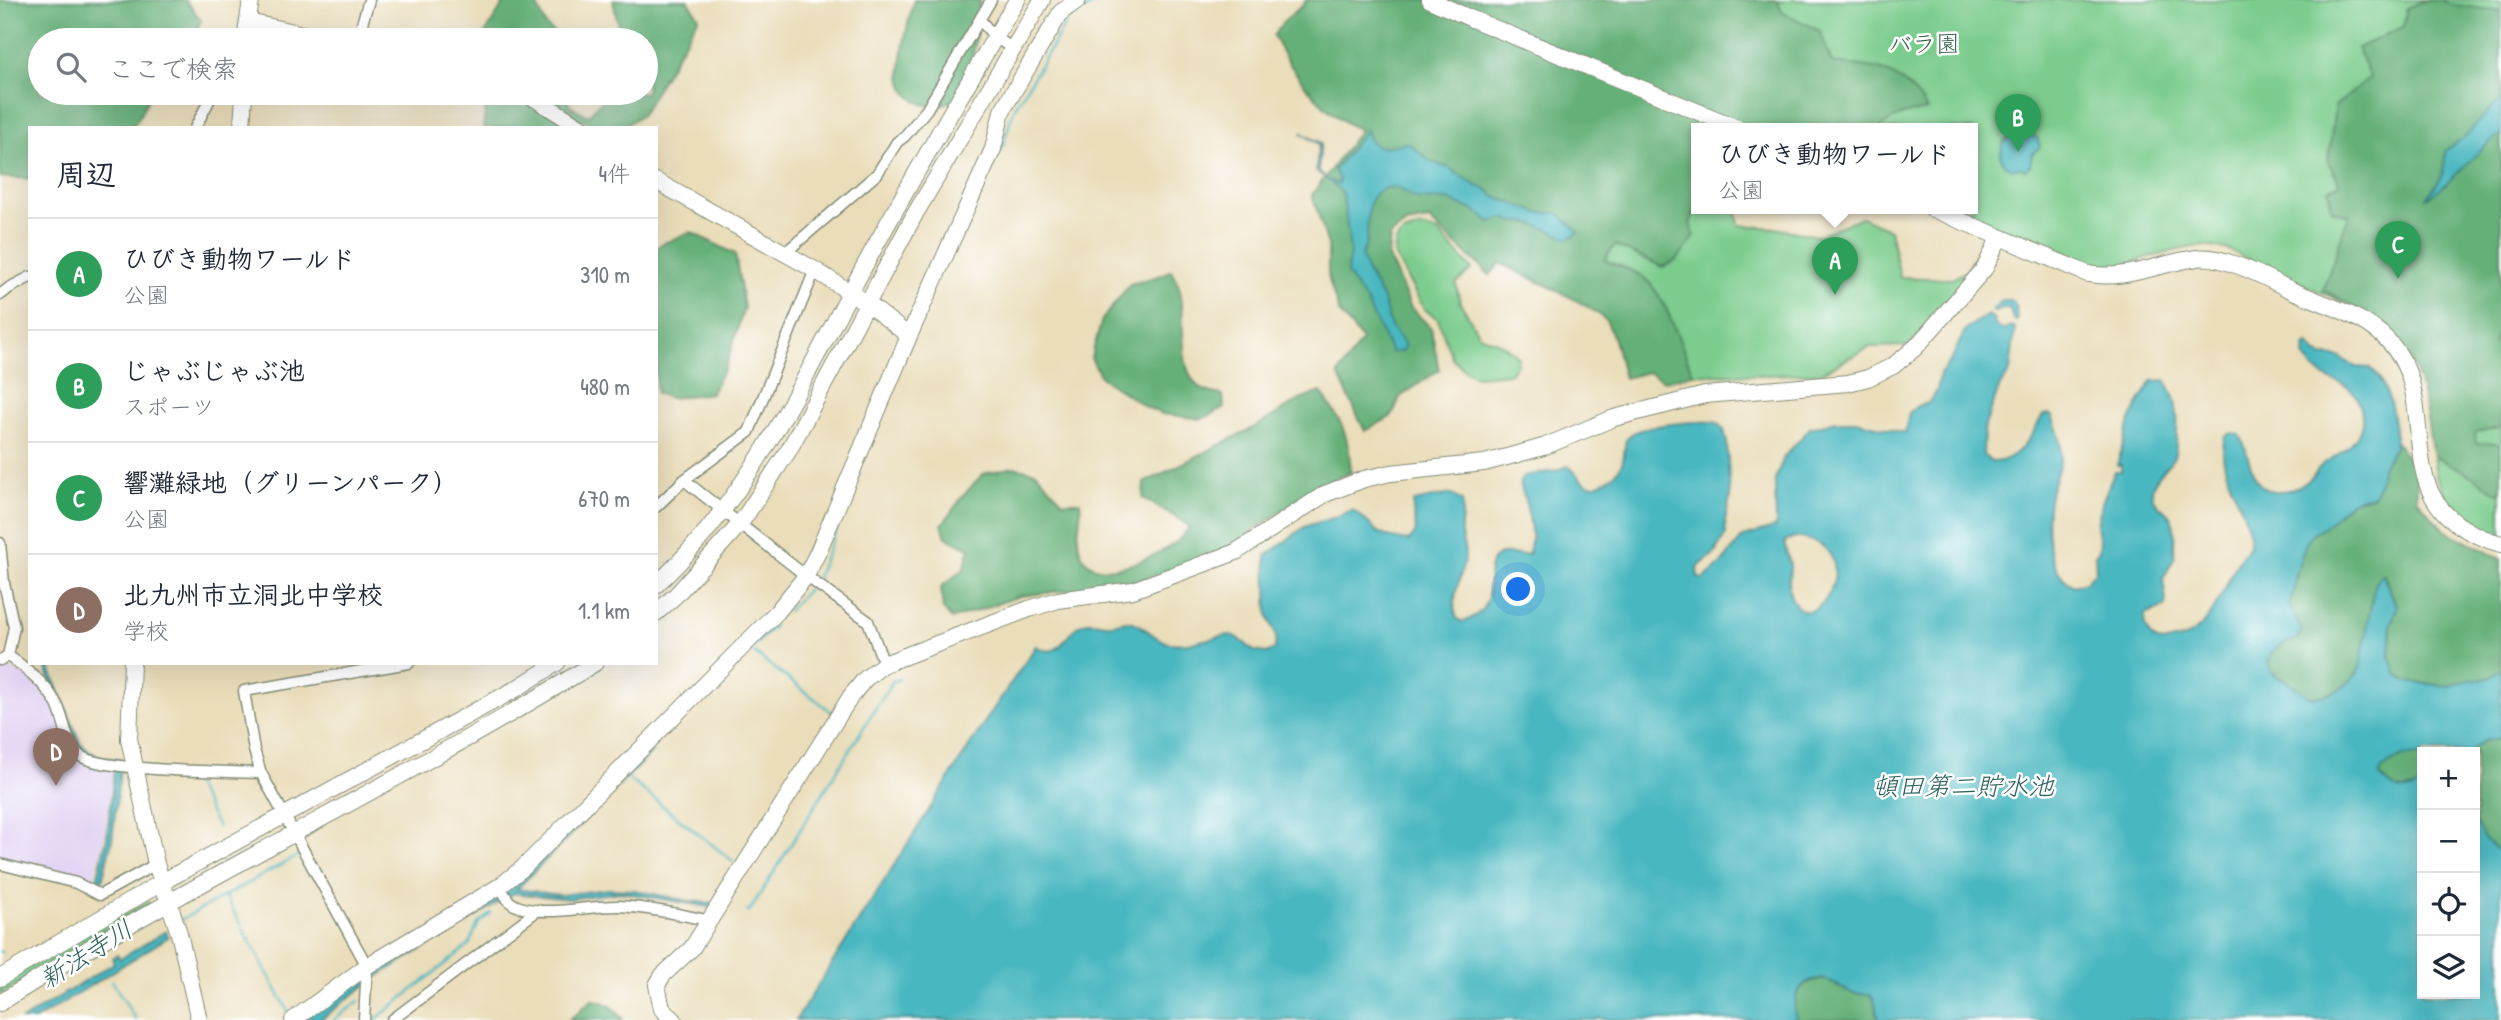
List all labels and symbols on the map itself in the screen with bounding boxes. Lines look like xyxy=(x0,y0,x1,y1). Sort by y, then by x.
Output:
park label: バラ園 xyxy=(1888,27,1960,59)
pin: B xyxy=(1995,94,2041,152)
pin: C xyxy=(2375,221,2421,279)
pin: A xyxy=(1812,237,1858,295)
your location xyxy=(1501,572,1535,606)
pin: D xyxy=(33,728,79,786)
water label: 頓田第二貯水池 xyxy=(1872,768,2055,803)
water label: 新法寺川 xyxy=(32,911,139,996)

